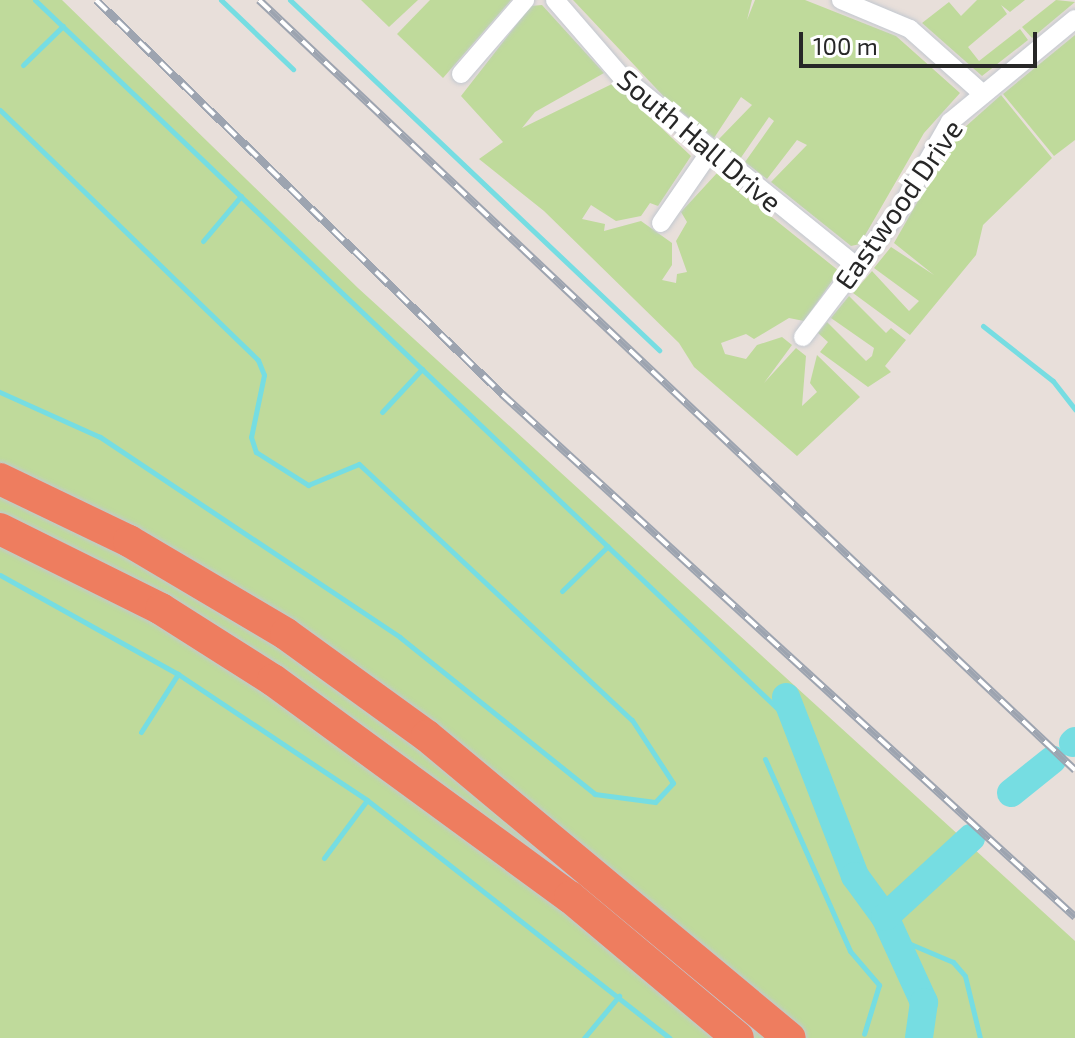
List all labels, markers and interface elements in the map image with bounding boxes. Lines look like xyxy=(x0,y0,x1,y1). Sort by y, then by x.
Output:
scale bar xyxy=(803,16,1041,66)
text: 100 m xyxy=(813,31,878,60)
street label: South Hall Drive xyxy=(611,62,789,218)
street label: Eastwood Drive xyxy=(827,113,969,295)

